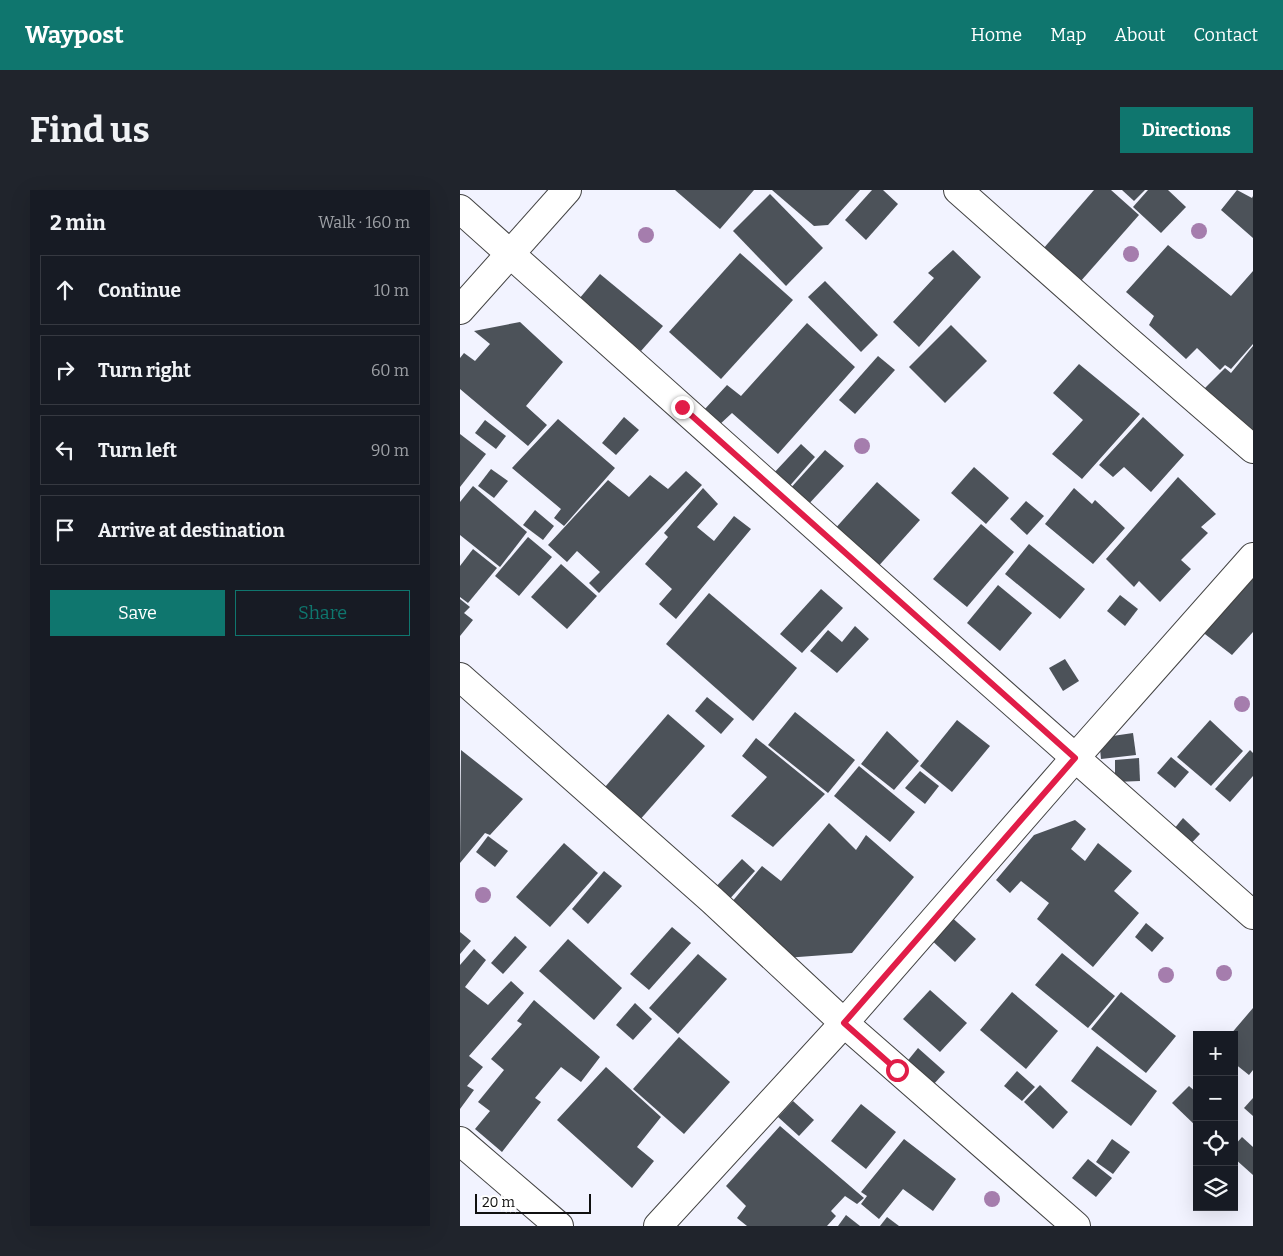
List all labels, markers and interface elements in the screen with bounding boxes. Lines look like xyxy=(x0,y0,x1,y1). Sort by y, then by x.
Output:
text: Waypost xyxy=(25,21,124,49)
text: Home xyxy=(971,24,1022,46)
text: Map xyxy=(1050,24,1086,46)
text: About xyxy=(1114,24,1165,46)
text: Contact xyxy=(1193,24,1258,46)
button: Directions xyxy=(1120,107,1253,153)
text: Find us xyxy=(30,109,150,151)
text: 2 min xyxy=(50,210,106,236)
text: Walk · 160 m xyxy=(318,213,410,232)
icon: ahead xyxy=(51,276,79,304)
text: Continue xyxy=(98,279,181,302)
text: 10 m xyxy=(374,281,409,300)
icon: right xyxy=(51,356,79,384)
text: Turn right xyxy=(98,359,191,382)
text: 60 m xyxy=(371,361,409,380)
route end xyxy=(671,396,694,419)
icon: left xyxy=(51,436,79,464)
text: Turn left xyxy=(98,439,177,462)
text: 90 m xyxy=(371,441,409,460)
icon: arrive xyxy=(51,516,79,544)
text: Arrive at destination xyxy=(98,519,285,542)
button: Save xyxy=(50,590,225,636)
button: Share xyxy=(235,590,410,636)
map controls xyxy=(1193,1031,1238,1211)
button: + xyxy=(1193,1031,1238,1076)
route start xyxy=(886,1059,909,1082)
button: − xyxy=(1193,1076,1238,1121)
button: locate xyxy=(1193,1121,1238,1166)
button: layers xyxy=(1193,1166,1238,1211)
scale bar xyxy=(475,1191,591,1214)
text: 20 m xyxy=(482,1194,515,1211)

